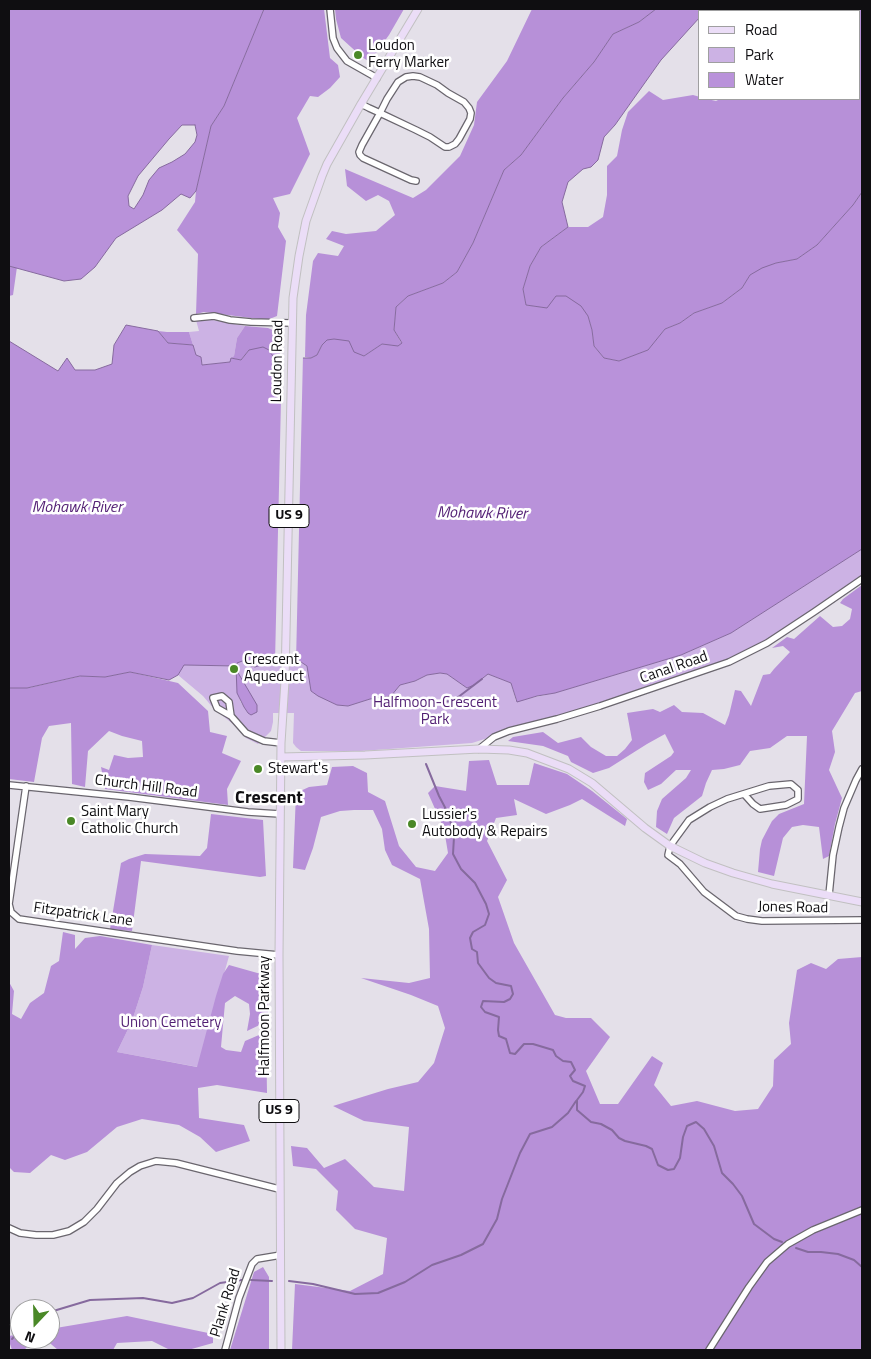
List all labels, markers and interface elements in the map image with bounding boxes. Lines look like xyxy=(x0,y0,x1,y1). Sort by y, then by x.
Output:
legend xyxy=(698,10,861,100)
text: Road xyxy=(745,18,777,41)
place label: Loudon Ferry Marker xyxy=(368,37,449,72)
text: Park xyxy=(745,43,774,66)
marker: Loudon Ferry Marker xyxy=(352,49,364,61)
text: Water xyxy=(745,68,784,91)
street label: Loudon Road xyxy=(268,320,288,402)
water label: Mohawk River xyxy=(32,498,122,518)
road number: US 9 xyxy=(269,504,309,528)
water label: Mohawk River xyxy=(437,504,527,524)
street label: Canal Road xyxy=(638,648,710,688)
place label: Crescent Aqueduct xyxy=(244,651,304,686)
marker: Crescent Aqueduct xyxy=(228,663,240,675)
park label: Halfmoon-Crescent Park xyxy=(373,694,497,729)
place label: Stewart's xyxy=(268,760,328,778)
marker: Stewart's xyxy=(252,763,264,775)
street label: Church Hill Road xyxy=(94,772,198,802)
district label: Crescent xyxy=(235,788,303,810)
place label: Saint Mary Catholic Church xyxy=(81,803,178,838)
place label: Lussier's Autobody & Repairs xyxy=(422,806,548,841)
marker: Saint Mary Catholic Church xyxy=(65,815,77,827)
marker: Lussier's Autobody & Repairs xyxy=(406,818,418,830)
street label: Jones Road xyxy=(758,898,828,918)
street label: Fitzpatrick Lane xyxy=(32,899,134,931)
street label: Halfmoon Parkway xyxy=(256,956,274,1076)
park label: Union Cemetery xyxy=(120,1014,222,1032)
road number: US 9 xyxy=(259,1100,299,1122)
street label: Plank Road xyxy=(207,1266,245,1340)
north arrow xyxy=(10,1299,60,1349)
text: N xyxy=(22,1326,38,1349)

